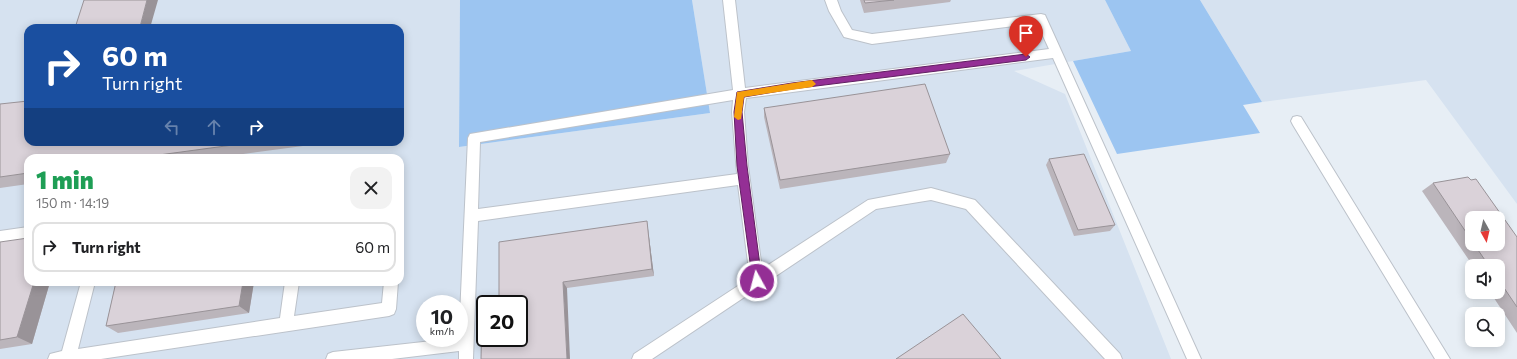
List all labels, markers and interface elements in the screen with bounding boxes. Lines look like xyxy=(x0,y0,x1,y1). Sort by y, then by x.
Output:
pin xyxy=(1009,16,1043,57)
icon: arrive xyxy=(1015,22,1037,44)
text: 60 m xyxy=(102,38,168,72)
icon: right xyxy=(36,40,88,92)
text: Turn right xyxy=(102,72,182,94)
icon: left xyxy=(161,116,183,138)
icon: ahead xyxy=(203,116,225,138)
icon: right xyxy=(245,116,267,138)
text: 1 min xyxy=(36,165,94,194)
button: close xyxy=(350,167,392,209)
text: 150 m · 14:19 xyxy=(36,195,109,211)
north arrow xyxy=(1465,211,1505,251)
map controls xyxy=(1465,211,1505,347)
icon: right xyxy=(38,236,60,258)
text: Turn right xyxy=(72,238,141,256)
text: 60 m xyxy=(355,238,390,256)
button: sound xyxy=(1465,259,1505,299)
position arrow xyxy=(736,260,778,302)
speed limit sign: 20 xyxy=(476,295,528,347)
text: 10 xyxy=(431,304,453,328)
button: search xyxy=(1465,307,1505,347)
text: km/h xyxy=(430,325,454,337)

